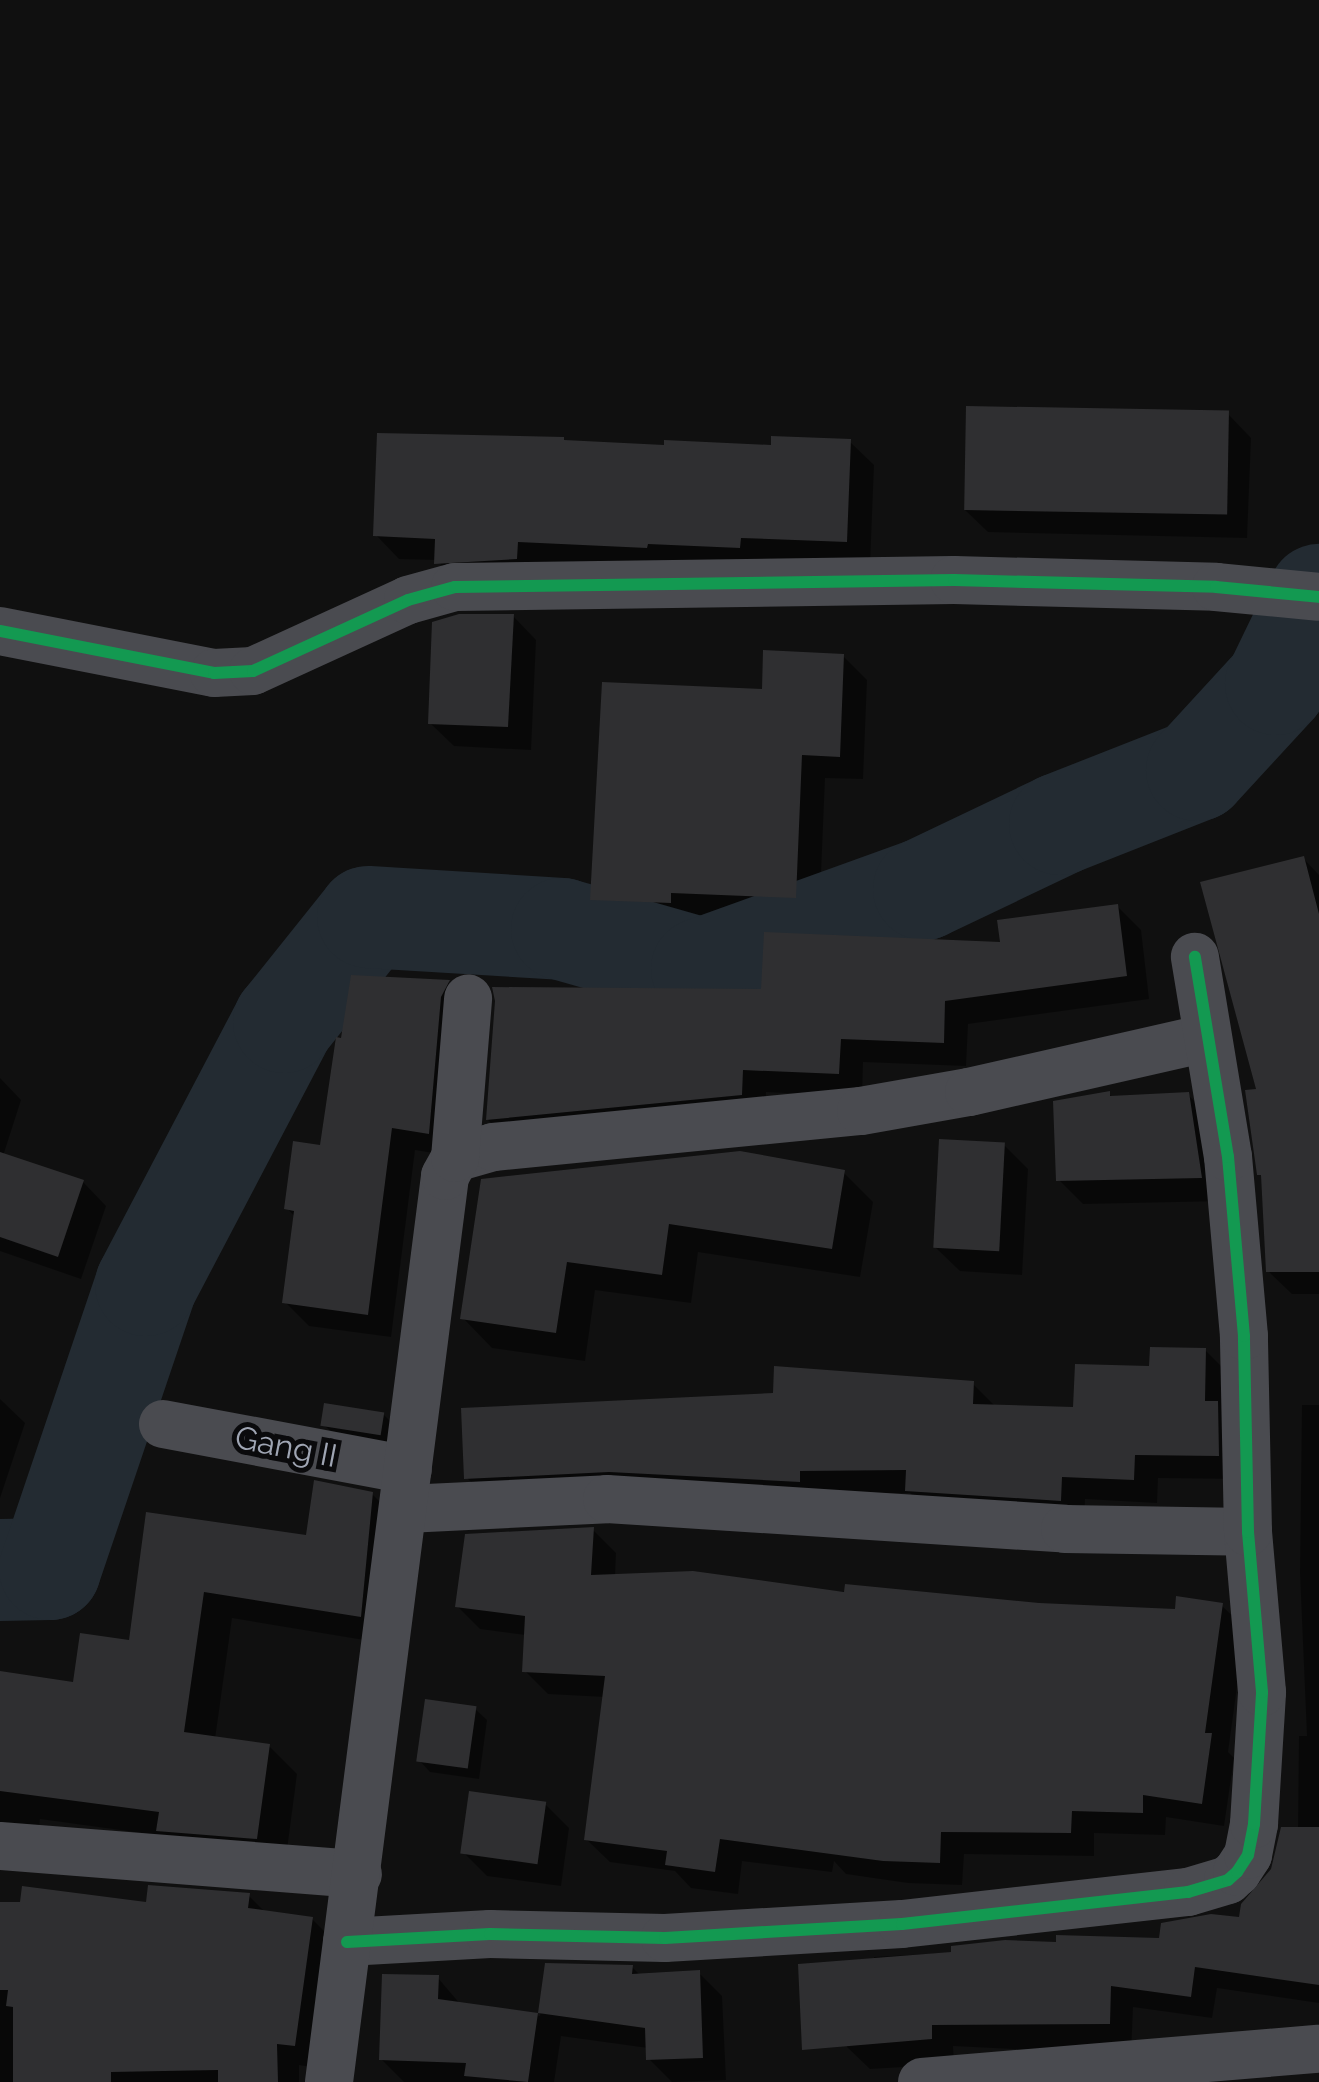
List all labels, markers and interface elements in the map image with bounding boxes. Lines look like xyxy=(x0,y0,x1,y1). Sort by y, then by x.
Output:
street label: Gang II xyxy=(232,1418,340,1476)

